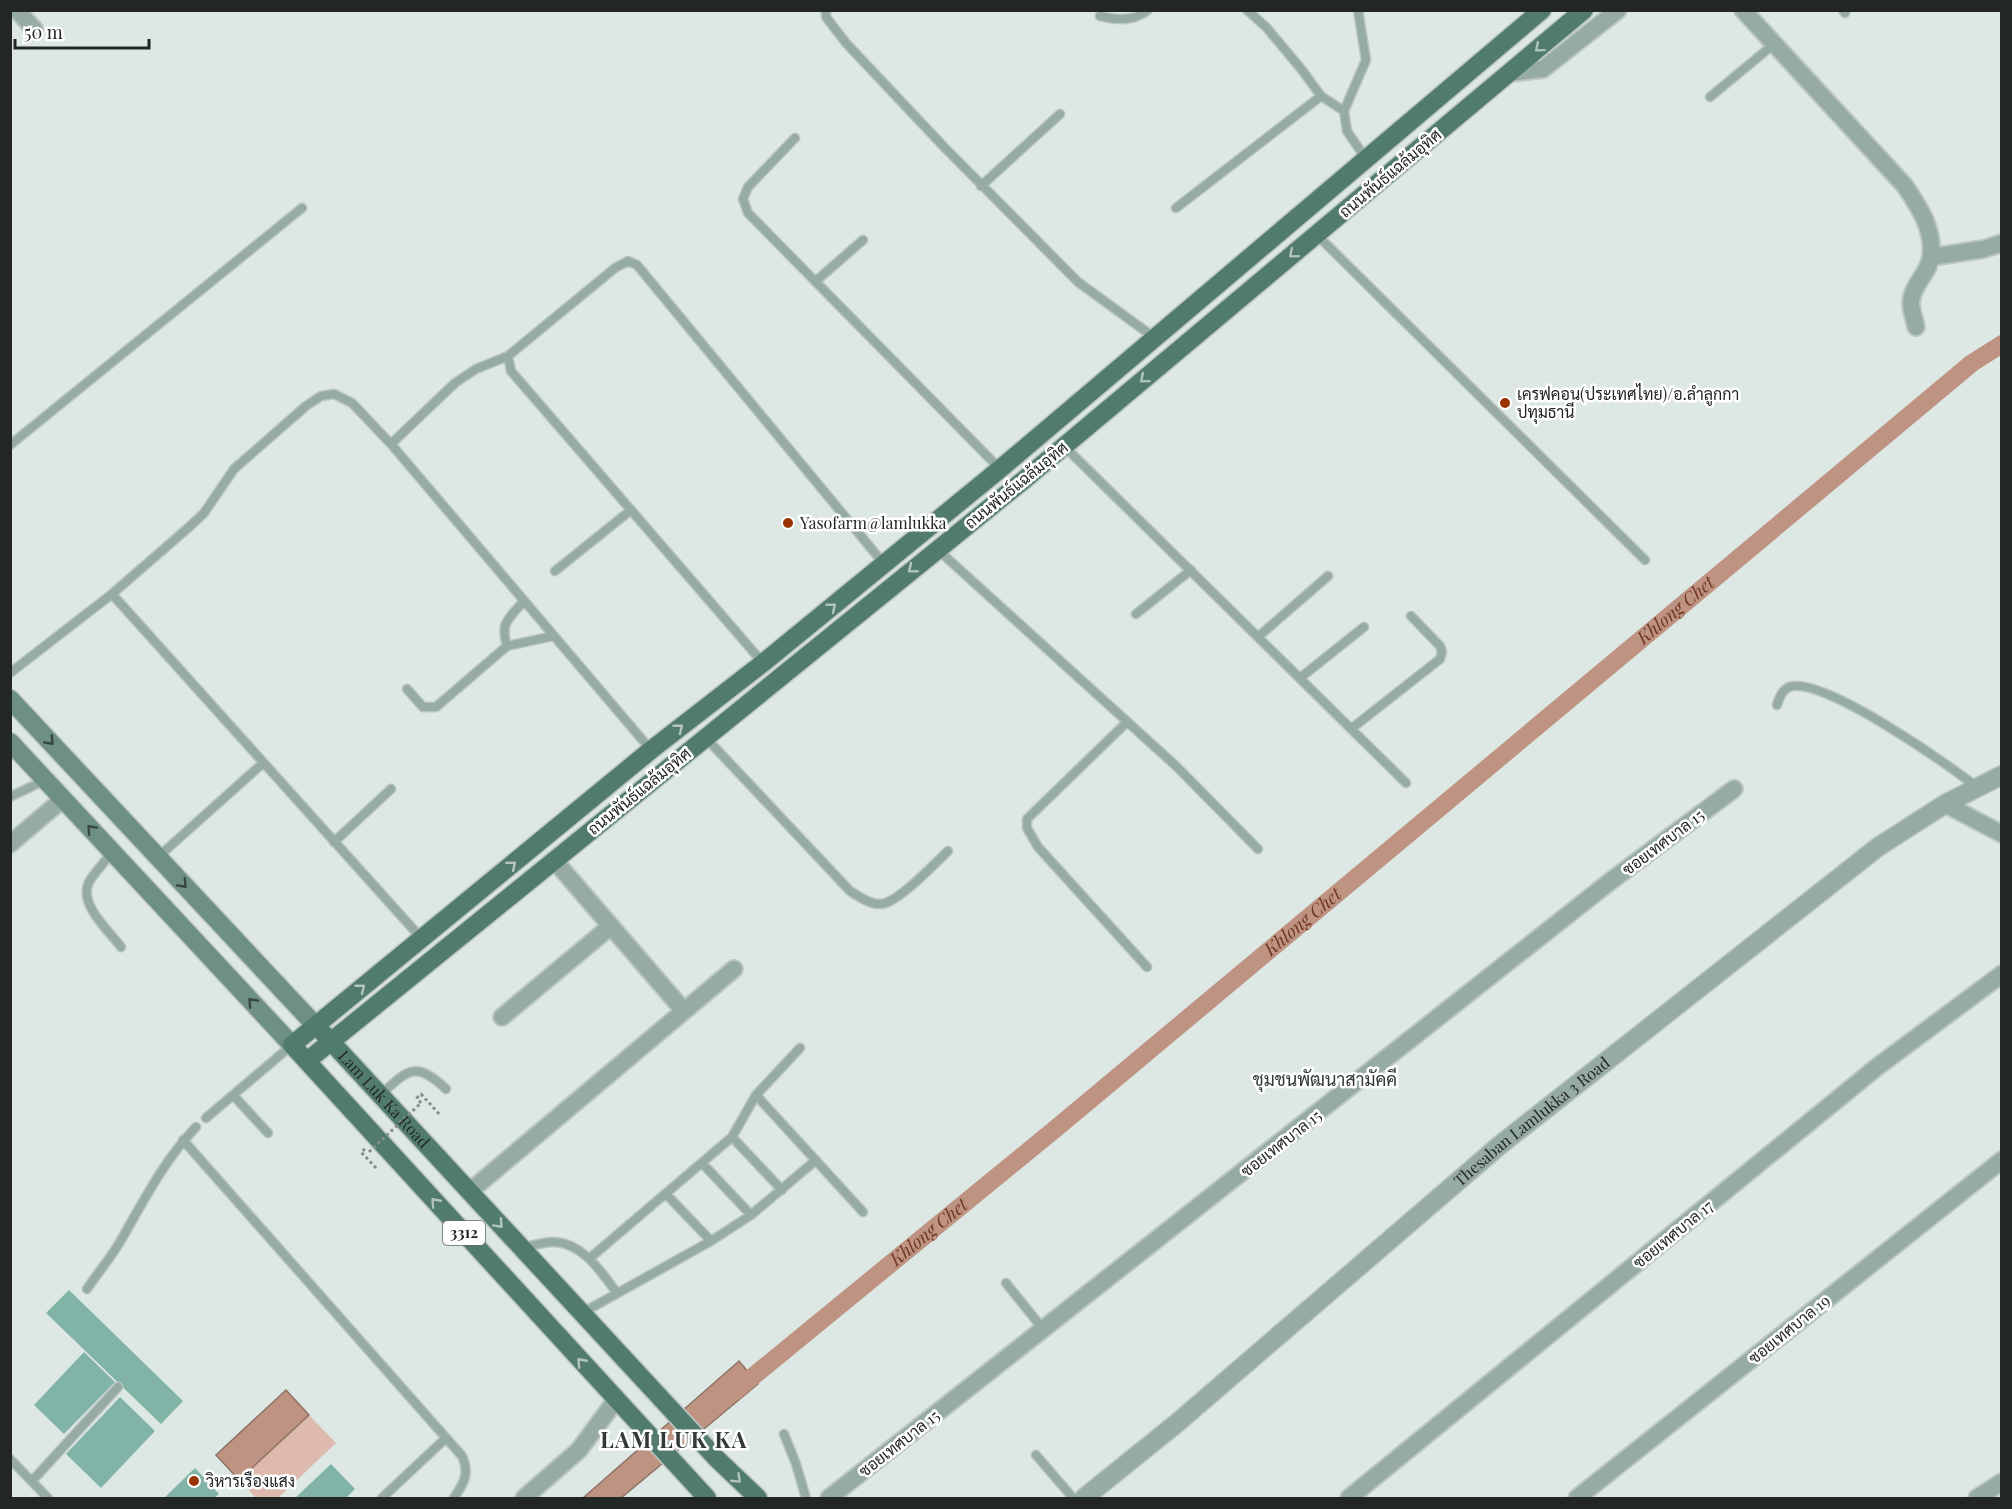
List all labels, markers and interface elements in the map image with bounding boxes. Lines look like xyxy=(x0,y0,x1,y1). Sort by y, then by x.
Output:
scale bar xyxy=(15,12,148,50)
text: 50 m xyxy=(24,20,63,44)
one-way arrow xyxy=(1535,41,1546,52)
street label: ถนนพันธ์แฉล้มอุทิศ xyxy=(1334,123,1446,223)
one-way arrow xyxy=(1289,247,1300,258)
one-way arrow xyxy=(1140,372,1151,383)
place label: เครฟคอน(ประเทศไทย)/อ.ลำลูกกา ปทุมธานี xyxy=(1517,383,1739,424)
marker: เครฟคอน(ประเทศไทย)/อ.ลำลูกกา ปทุมธานี xyxy=(1498,396,1512,410)
street label: ถนนพันธ์แฉล้มอุทิศ xyxy=(959,436,1073,534)
place label: Yasofarm@lamlukka xyxy=(799,512,947,533)
marker: Yasofarm@lamlukka xyxy=(781,516,795,530)
one-way arrow xyxy=(908,562,919,573)
water label: Khlong Chet xyxy=(1631,570,1720,650)
one-way arrow xyxy=(825,603,836,614)
one-way arrow xyxy=(672,724,683,735)
one-way arrow xyxy=(43,735,54,745)
street label: ถนนพันธ์แฉล้มอุทิศ xyxy=(582,742,696,840)
street label: ซอยเทศบาล 15 xyxy=(1618,804,1708,879)
one-way arrow xyxy=(87,825,98,836)
one-way arrow xyxy=(505,861,516,872)
one-way arrow xyxy=(176,878,187,888)
water label: Khlong Chet xyxy=(1258,881,1347,961)
one-way arrow xyxy=(354,985,365,996)
one-way arrow xyxy=(249,999,260,1010)
street label: Lam Luk Ka Road xyxy=(334,1046,435,1152)
street label: Thesaban Lamlukka 3 Road xyxy=(1449,1052,1614,1190)
district label: ชุมชนพัฒนาสามัคคี xyxy=(1253,1067,1397,1092)
street label: ซอยเทศบาล 15 xyxy=(1236,1104,1325,1181)
water label: Khlong Chet xyxy=(883,1192,973,1271)
street label: ซอยเทศบาล 17 xyxy=(1628,1195,1717,1272)
one-way arrow xyxy=(431,1198,442,1209)
one-way arrow xyxy=(492,1217,503,1228)
road number: 3312 xyxy=(443,1221,485,1245)
street label: ซอยเทศบาล 19 xyxy=(1744,1289,1834,1368)
one-way arrow xyxy=(577,1358,588,1368)
street label: ซอยเทศบาล 15 xyxy=(854,1404,943,1481)
district label: LAM LUK KA xyxy=(600,1424,748,1454)
place label: วิหารเรืองแสง xyxy=(205,1470,295,1491)
one-way arrow xyxy=(730,1471,741,1482)
marker: วิหารเรืองแสง xyxy=(187,1474,201,1488)

